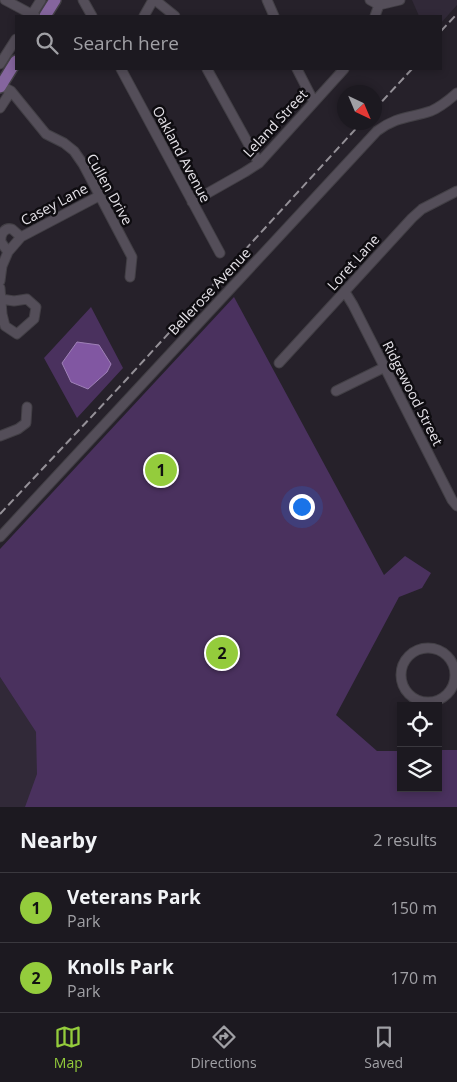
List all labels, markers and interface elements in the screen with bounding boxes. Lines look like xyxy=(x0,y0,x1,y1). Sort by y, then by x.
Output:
search box xyxy=(15,15,442,70)
icon: search xyxy=(33,29,61,57)
text: Search here xyxy=(73,30,179,56)
street label: Leland Street xyxy=(239,85,311,161)
north arrow xyxy=(337,85,382,130)
street label: Oakland Avenue xyxy=(149,102,216,206)
street label: Cullen Drive xyxy=(83,150,137,228)
street label: Casey Lane xyxy=(17,178,91,230)
street label: Loret Lane xyxy=(323,230,383,294)
street label: Bellerose Avenue xyxy=(164,243,255,339)
street label: Ridgewood Street xyxy=(378,337,448,449)
pin: 1 xyxy=(145,451,177,489)
your location xyxy=(289,494,315,520)
pin: 2 xyxy=(206,634,238,672)
map controls xyxy=(397,702,442,792)
button: locate xyxy=(397,702,442,747)
button: layers xyxy=(397,747,442,792)
text: Nearby xyxy=(20,826,97,854)
text: 2 results xyxy=(373,829,437,851)
text: Veterans Park xyxy=(67,884,201,910)
text: 1 xyxy=(31,897,41,919)
text: 150 m xyxy=(391,897,437,919)
text: Park xyxy=(67,910,100,932)
text: Knolls Park xyxy=(67,954,174,980)
text: 2 xyxy=(31,967,41,989)
text: 170 m xyxy=(391,967,437,989)
text: Park xyxy=(67,980,100,1002)
tab: Map xyxy=(54,1023,83,1072)
tab: Directions xyxy=(190,1023,257,1072)
tab: Saved xyxy=(364,1023,403,1072)

